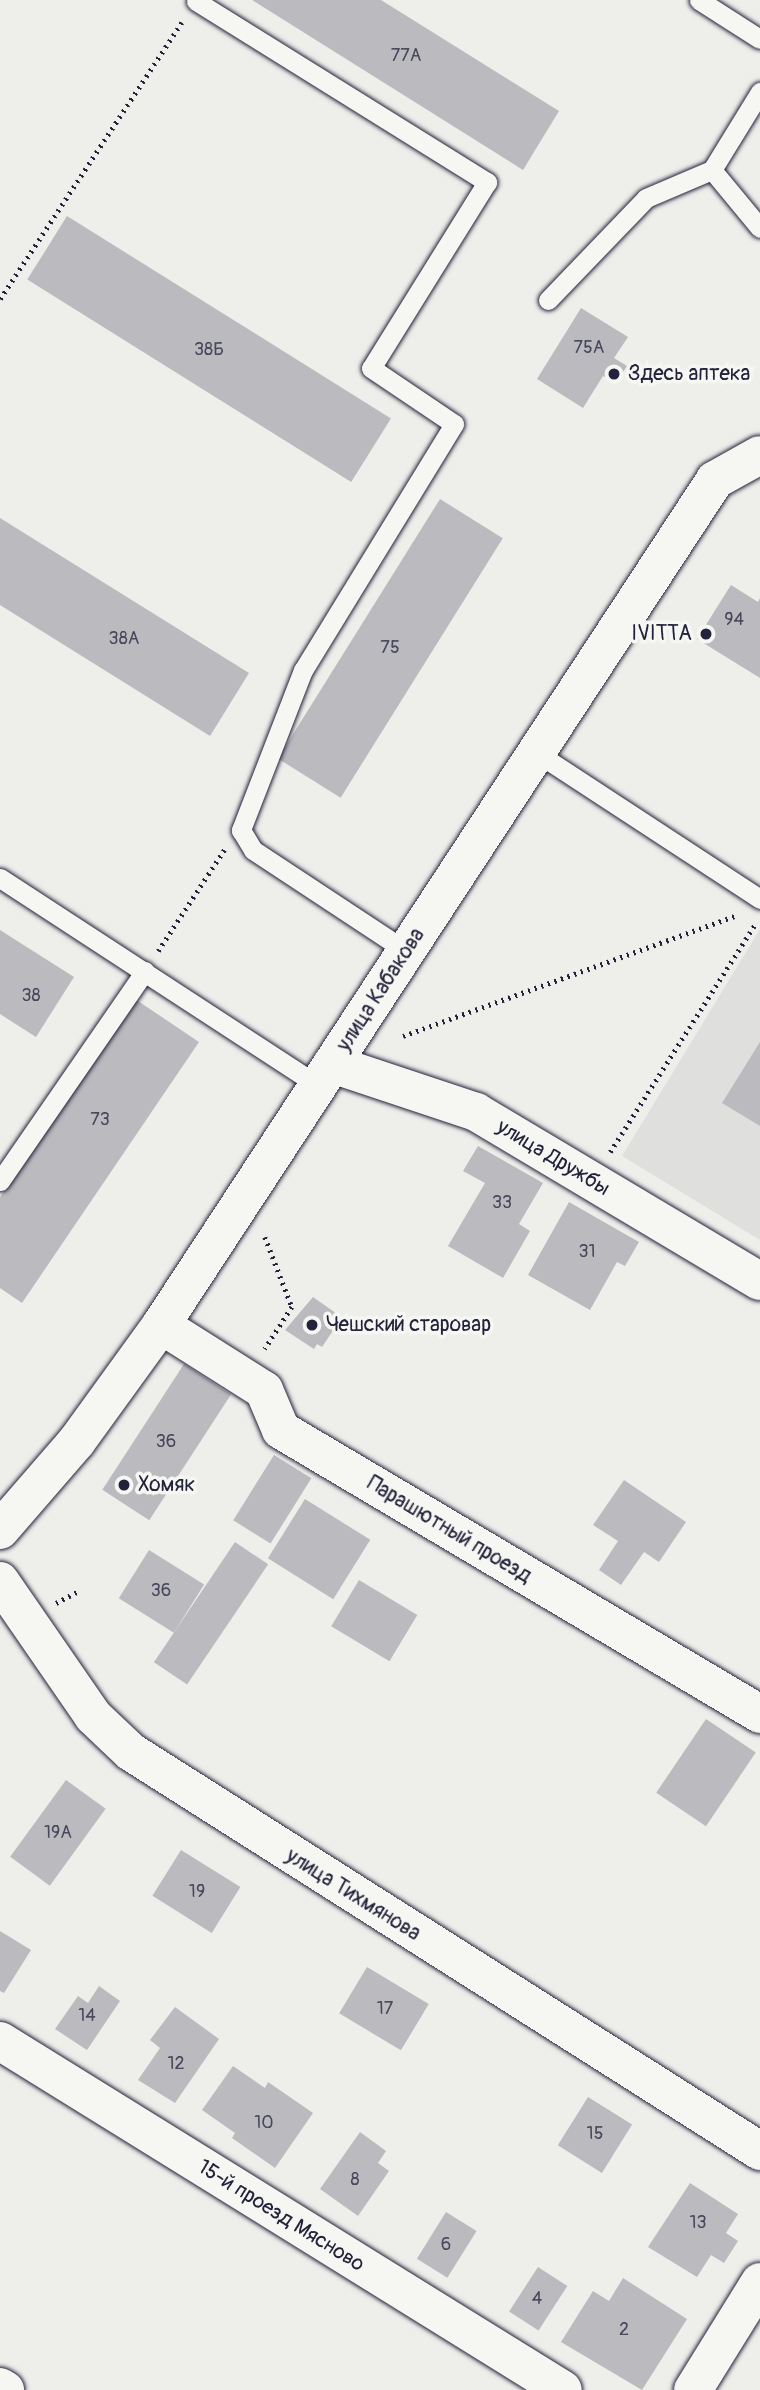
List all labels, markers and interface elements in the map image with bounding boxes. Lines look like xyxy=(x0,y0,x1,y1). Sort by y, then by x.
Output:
house number: 77А xyxy=(391,45,421,67)
house number: 75А xyxy=(574,337,604,359)
house number: 38Б xyxy=(194,339,224,361)
place label: Здесь аптека xyxy=(628,361,750,387)
marker: Здесь аптека xyxy=(606,366,622,382)
house number: 94 xyxy=(724,609,744,631)
place label: IVITTA xyxy=(631,621,692,647)
marker: IVITTA xyxy=(698,626,714,642)
house number: 38А xyxy=(109,628,139,650)
house number: 75 xyxy=(380,637,400,659)
street label: улица Кабакова xyxy=(332,924,430,1056)
house number: 38 xyxy=(21,985,41,1007)
house number: 73 xyxy=(90,1109,110,1131)
street label: улица Дружбы xyxy=(492,1114,614,1202)
house number: 33 xyxy=(492,1192,512,1214)
house number: 31 xyxy=(578,1241,596,1263)
place label: Чешский старовар xyxy=(326,1312,491,1338)
marker: Чешский старовар xyxy=(304,1317,320,1333)
house number: 36 xyxy=(156,1431,176,1453)
street label: Парашютный проезд xyxy=(362,1471,536,1589)
place label: Хомяк xyxy=(138,1472,195,1498)
marker: Хомяк xyxy=(116,1477,132,1493)
house number: 36 xyxy=(151,1580,171,1602)
house number: 19А xyxy=(44,1822,72,1844)
street label: улица Тихмянова xyxy=(281,1844,425,1946)
house number: 19 xyxy=(189,1881,205,1903)
house number: 17 xyxy=(377,1998,393,2020)
house number: 14 xyxy=(78,2005,96,2027)
house number: 12 xyxy=(167,2053,185,2075)
house number: 10 xyxy=(254,2112,274,2134)
house number: 15 xyxy=(587,2123,603,2145)
street label: 15-й проезд Мясново xyxy=(193,2155,369,2277)
house number: 8 xyxy=(350,2169,360,2191)
house number: 13 xyxy=(689,2212,707,2234)
house number: 6 xyxy=(441,2234,451,2256)
house number: 4 xyxy=(532,2288,542,2310)
house number: 2 xyxy=(619,2319,629,2341)

